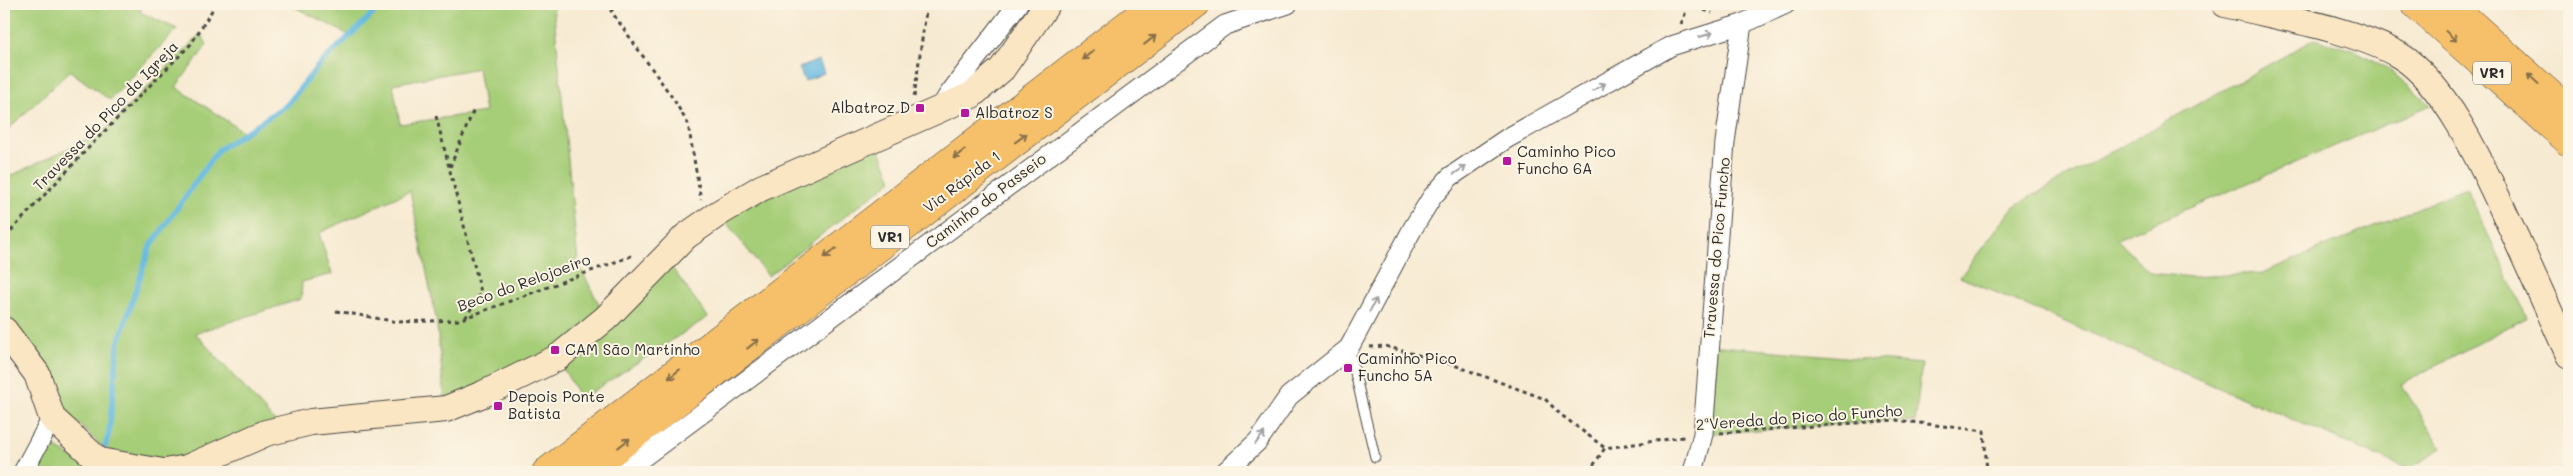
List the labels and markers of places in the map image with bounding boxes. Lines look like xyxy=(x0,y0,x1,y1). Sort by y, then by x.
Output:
place label: Albatroz D xyxy=(830,97,910,117)
marker: Albatroz D xyxy=(914,102,926,114)
place label: Albatroz S xyxy=(975,102,1053,122)
marker: Albatroz S xyxy=(959,107,971,119)
place label: Caminho Pico Funcho 6A xyxy=(1517,141,1616,178)
marker: Caminho Pico Funcho 6A xyxy=(1501,155,1513,167)
place label: CAM São Martinho xyxy=(565,339,700,359)
marker: CAM São Martinho xyxy=(549,344,561,356)
place label: Caminho Pico Funcho 5A xyxy=(1358,348,1457,385)
marker: Caminho Pico Funcho 5A xyxy=(1342,362,1354,374)
place label: Depois Ponte Batista xyxy=(508,386,605,423)
marker: Depois Ponte Batista xyxy=(492,400,504,412)

